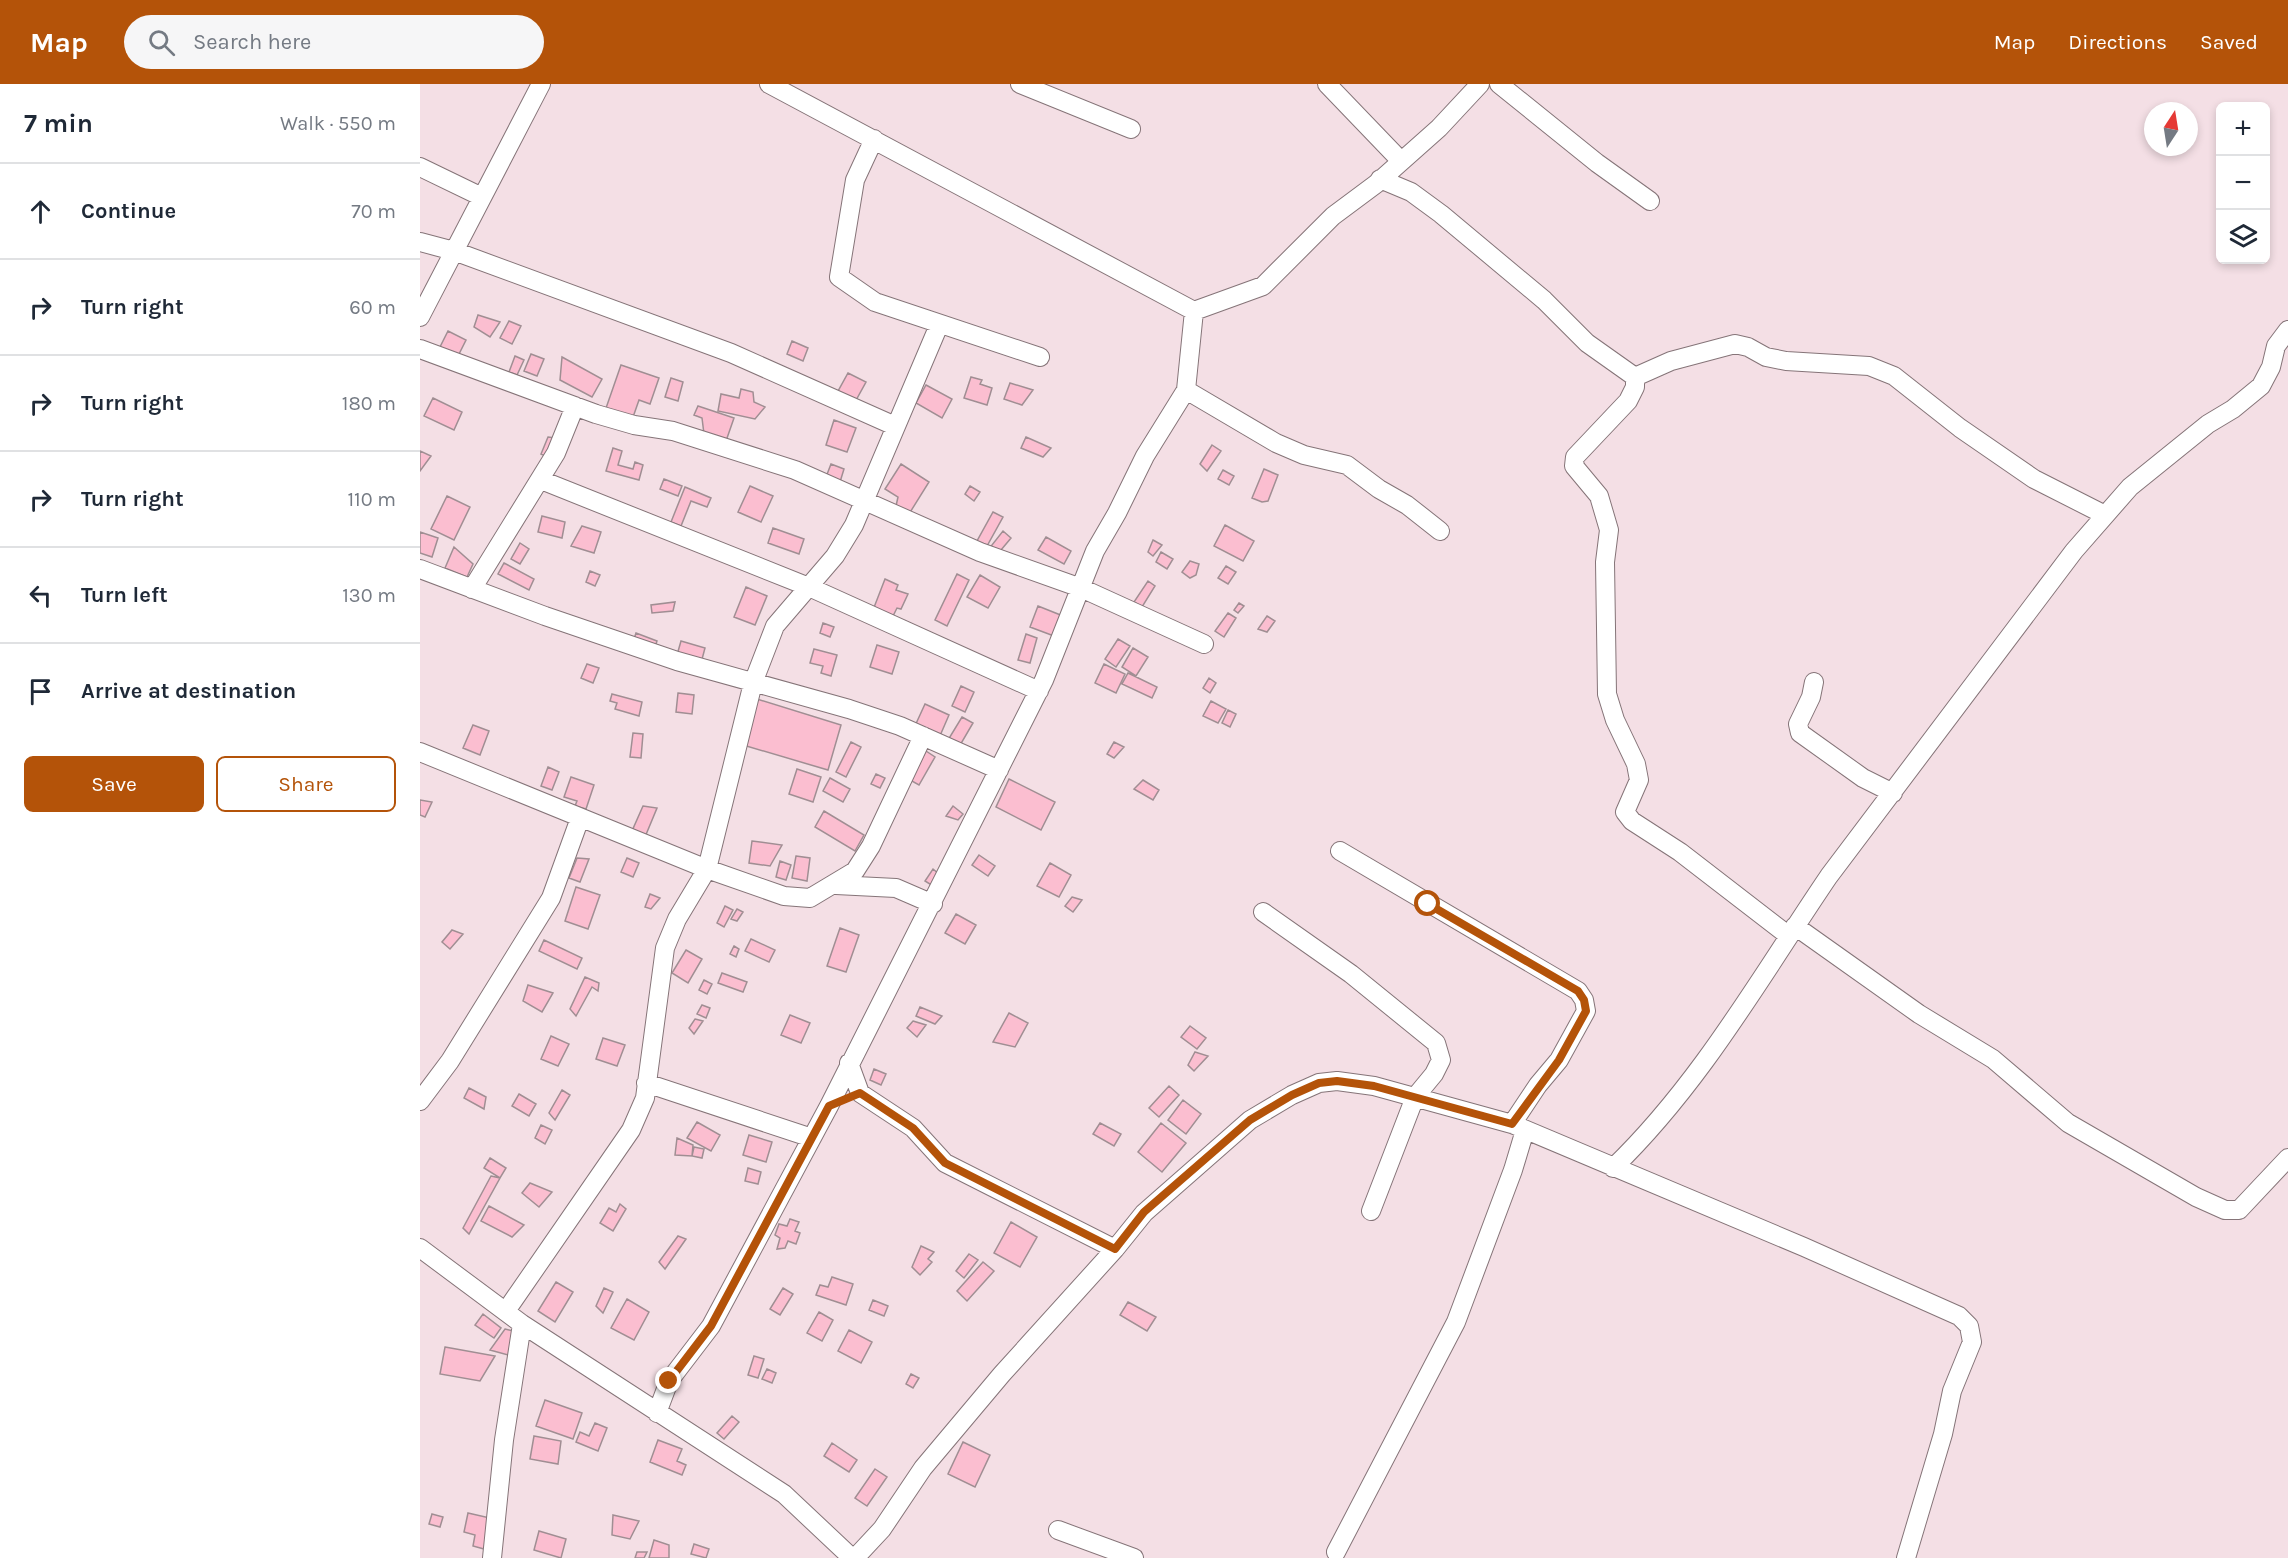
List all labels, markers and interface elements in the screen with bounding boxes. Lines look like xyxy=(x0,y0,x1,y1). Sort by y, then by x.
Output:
search box xyxy=(124,15,544,69)
text: Map xyxy=(30,26,88,59)
icon: search xyxy=(145,26,178,59)
text: Search here xyxy=(193,29,311,55)
text: Map xyxy=(1994,30,2035,54)
text: Directions xyxy=(2068,30,2167,54)
text: Saved xyxy=(2200,30,2258,54)
north arrow xyxy=(2144,102,2198,156)
map controls xyxy=(2216,102,2270,264)
button: + xyxy=(2216,102,2270,156)
text: 7 min xyxy=(24,108,93,139)
text: Walk · 550 m xyxy=(280,112,396,135)
button: − xyxy=(2216,156,2270,210)
icon: ahead xyxy=(24,195,57,228)
text: Continue xyxy=(81,198,176,224)
text: 70 m xyxy=(351,200,396,223)
button: layers xyxy=(2216,210,2270,264)
icon: right xyxy=(24,291,57,324)
text: Turn right xyxy=(81,294,184,320)
text: 60 m xyxy=(349,296,396,319)
icon: right xyxy=(24,387,57,420)
text: Turn right xyxy=(81,390,184,416)
text: 180 m xyxy=(342,392,396,415)
icon: right xyxy=(24,483,57,516)
text: Turn right xyxy=(81,486,184,512)
text: 110 m xyxy=(347,488,396,511)
icon: left xyxy=(24,579,57,612)
text: Turn left xyxy=(81,582,168,608)
text: 130 m xyxy=(342,584,396,607)
icon: arrive xyxy=(24,675,57,708)
text: Arrive at destination xyxy=(81,678,296,704)
button: Save xyxy=(24,756,204,812)
button: Share xyxy=(216,756,396,812)
route start xyxy=(1414,890,1440,916)
route end xyxy=(655,1367,681,1393)

